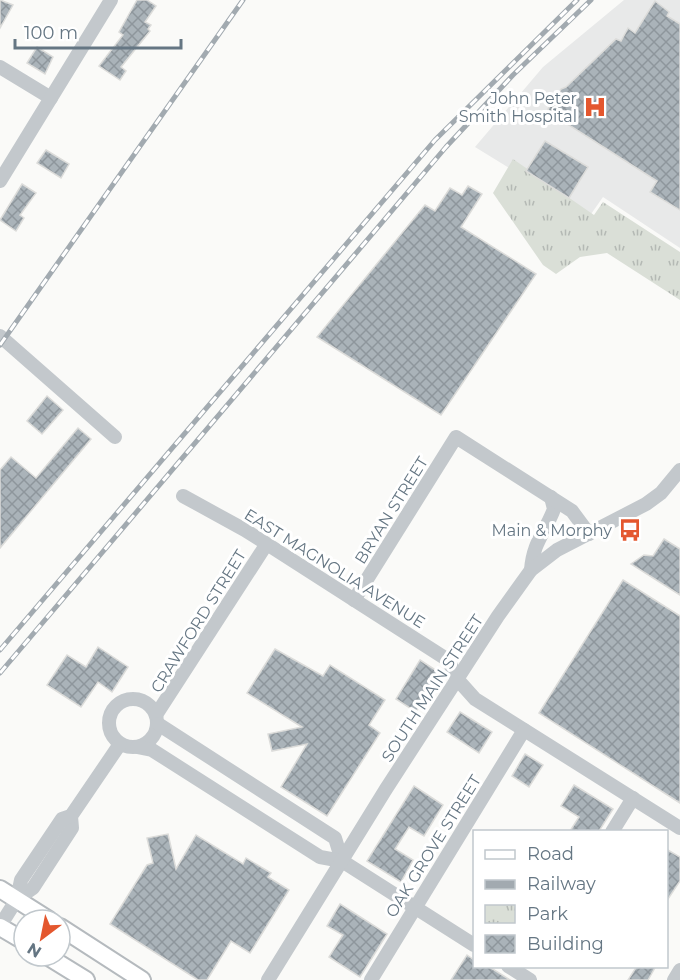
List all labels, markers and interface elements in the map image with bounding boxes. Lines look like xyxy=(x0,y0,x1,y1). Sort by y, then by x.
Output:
scale bar xyxy=(15,12,182,50)
text: 100 m xyxy=(24,22,78,44)
place label: John Peter Smith Hospital xyxy=(459,89,577,126)
hospital icon: John Peter Smith Hospital xyxy=(582,94,608,120)
street label: BRYAN STREET xyxy=(351,453,432,567)
street label: EAST MAGNOLIA AVENUE xyxy=(241,505,429,632)
bus stop icon: Main & Morphy xyxy=(617,517,643,543)
place label: Main & Morphy xyxy=(491,521,612,540)
street label: CRAWFORD STREET xyxy=(147,546,251,696)
street label: SOUTH MAIN STREET xyxy=(378,610,488,766)
street label: OAK GROVE STREET xyxy=(382,771,485,921)
legend xyxy=(473,830,668,968)
text: Road xyxy=(527,843,574,865)
text: Railway xyxy=(527,873,596,895)
text: Park xyxy=(527,903,568,925)
north arrow xyxy=(12,908,72,968)
text: Building xyxy=(527,933,604,955)
text: N xyxy=(24,939,45,962)

